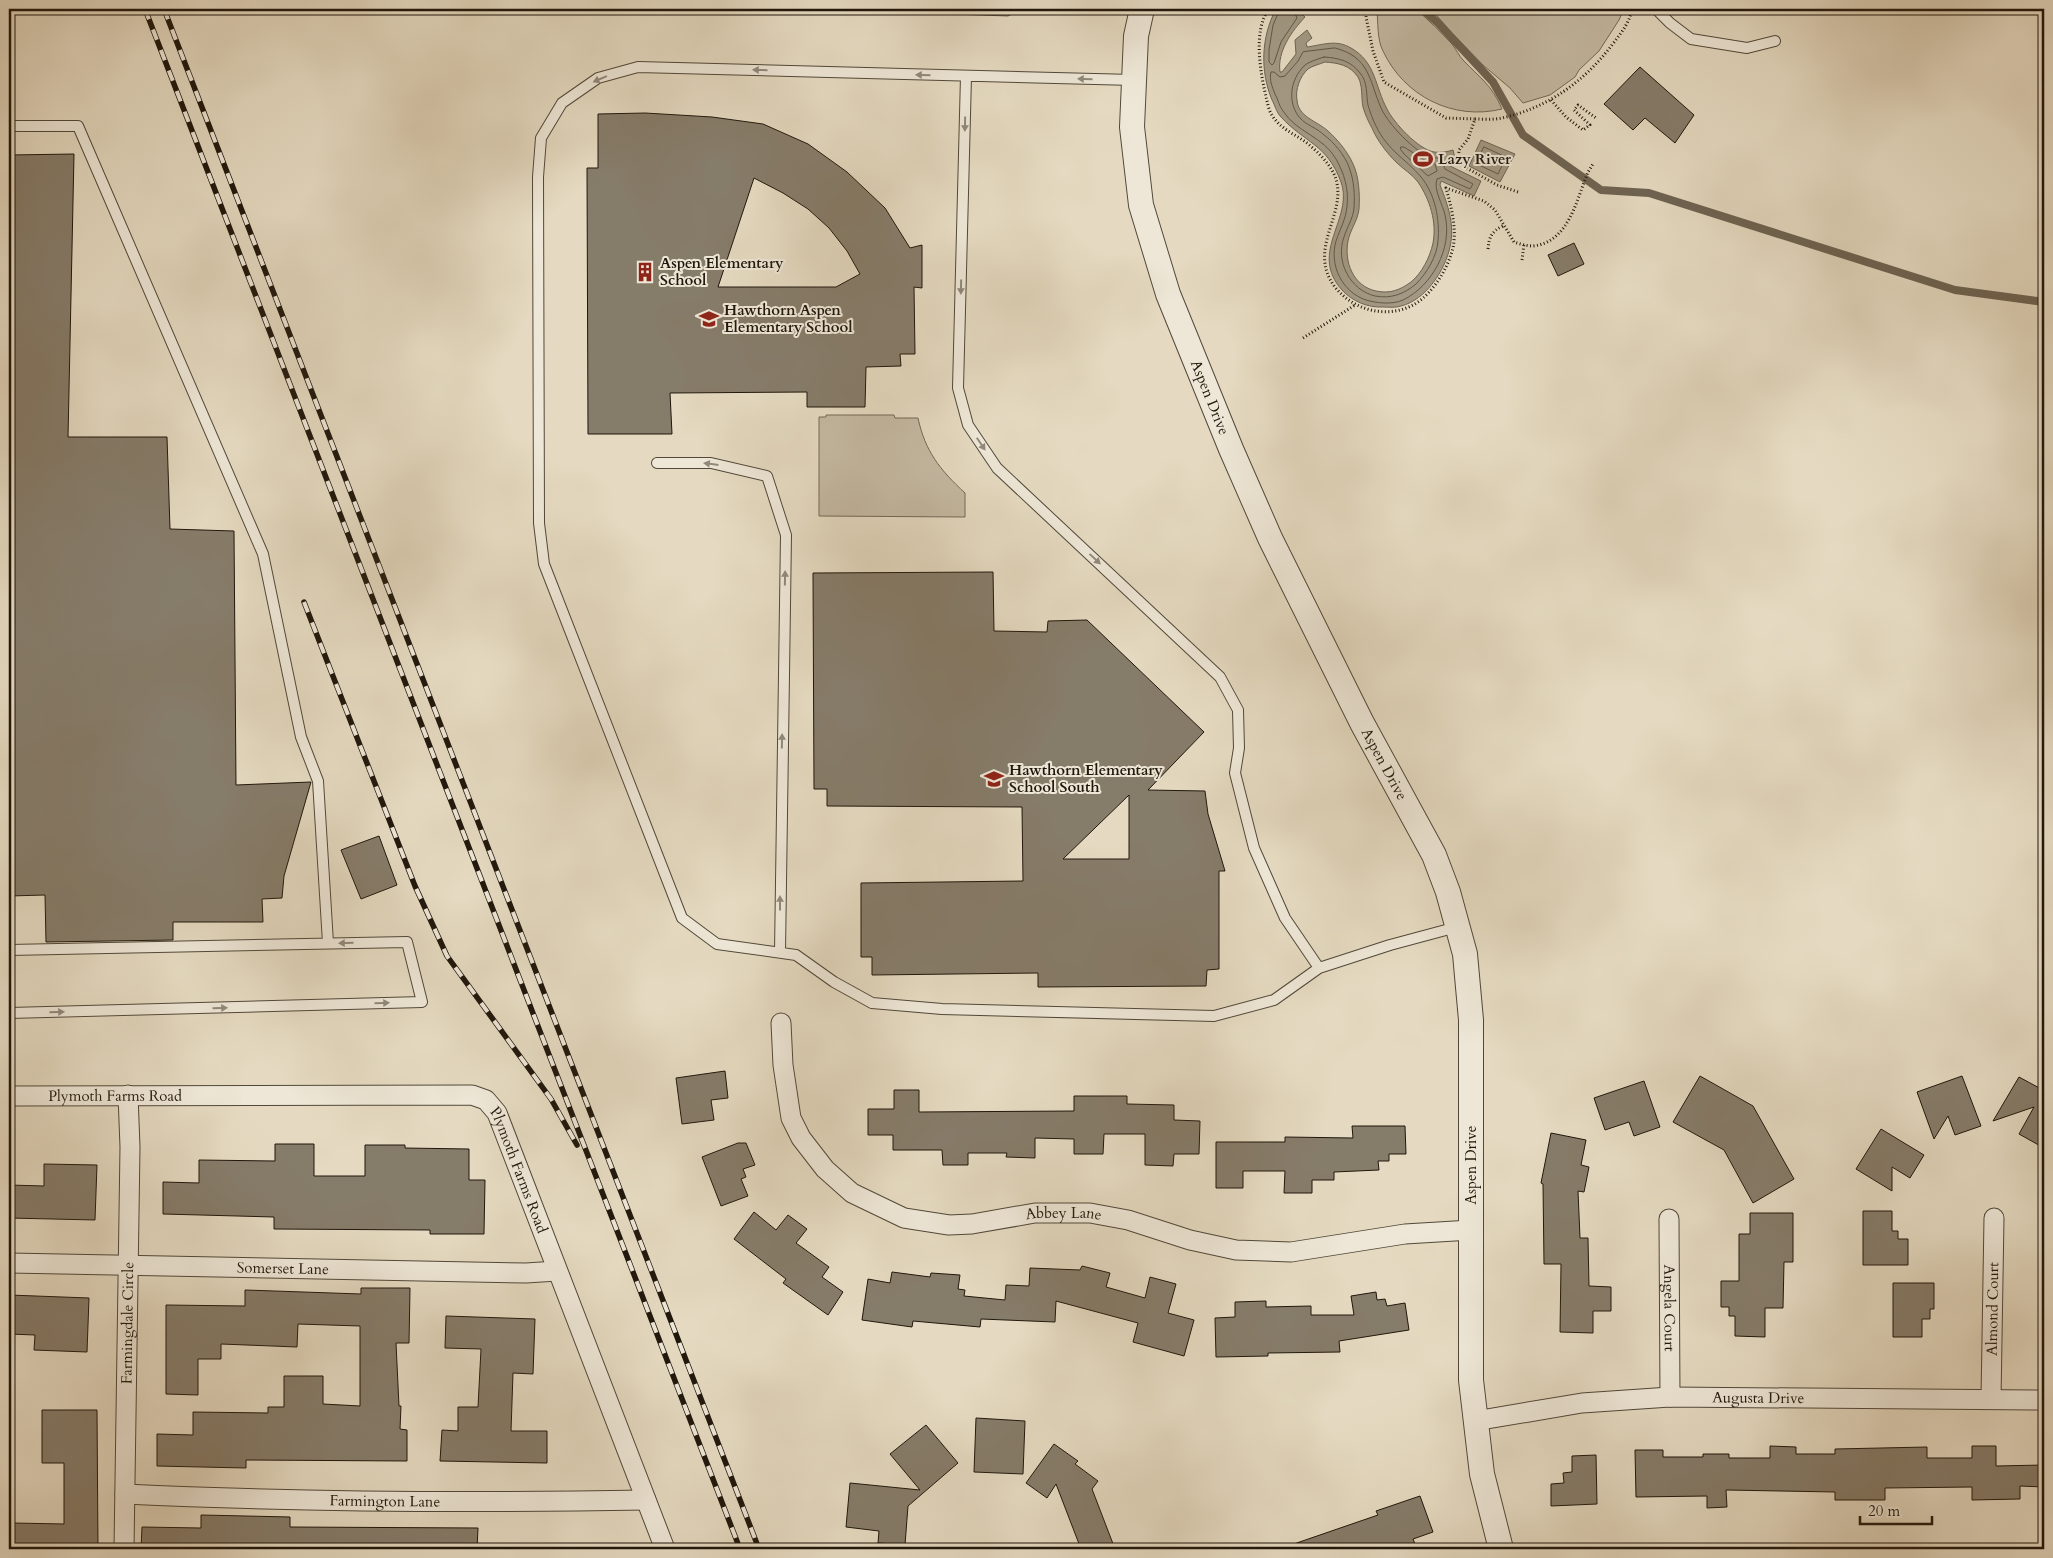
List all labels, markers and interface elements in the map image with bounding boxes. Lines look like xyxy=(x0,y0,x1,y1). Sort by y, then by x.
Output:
one-way arrow xyxy=(752,66,768,74)
one-way arrow xyxy=(915,70,931,78)
one-way arrow xyxy=(593,75,607,83)
one-way arrow xyxy=(1077,75,1093,83)
one-way arrow xyxy=(961,117,969,133)
sports icon: Lazy River xyxy=(1412,148,1434,170)
place label: Lazy River xyxy=(1438,149,1512,169)
place label: Aspen Elementary School xyxy=(660,253,784,290)
building icon: Aspen Elementary School xyxy=(634,261,656,283)
one-way arrow xyxy=(957,279,965,295)
place label: Hawthorn Aspen Elementary School xyxy=(724,300,853,337)
school or university icon: Hawthorn Aspen Elementary School xyxy=(698,308,720,330)
street label: Aspen Drive xyxy=(1186,357,1234,438)
one-way arrow xyxy=(976,437,986,451)
one-way arrow xyxy=(703,460,719,468)
one-way arrow xyxy=(1088,553,1100,565)
one-way arrow xyxy=(781,570,789,586)
street label: Aspen Drive xyxy=(1357,724,1412,804)
one-way arrow xyxy=(778,733,786,749)
place label: Hawthorn Elementary School South xyxy=(1009,760,1163,797)
school or university icon: Hawthorn Elementary School South xyxy=(983,768,1005,790)
one-way arrow xyxy=(776,895,784,911)
one-way arrow xyxy=(338,939,354,947)
one-way arrow xyxy=(375,999,391,1007)
one-way arrow xyxy=(212,1003,228,1011)
one-way arrow xyxy=(50,1008,66,1016)
street label: Plymoth Farms Road xyxy=(48,1086,182,1106)
street label: Plymoth Farms Road xyxy=(486,1102,552,1236)
street label: Aspen Drive xyxy=(1461,1125,1481,1205)
street label: Abbey Lane xyxy=(1024,1203,1103,1225)
street label: Somerset Lane xyxy=(237,1257,329,1279)
street label: Farmingdale Circle xyxy=(116,1262,138,1384)
street label: Almond Court xyxy=(1982,1262,2003,1356)
street label: Angela Court xyxy=(1659,1265,1680,1352)
street label: Augusta Drive xyxy=(1712,1387,1805,1408)
street label: Farmington Lane xyxy=(329,1490,440,1511)
scale bar xyxy=(1860,1493,1933,1525)
text: 20 m xyxy=(1868,1501,1900,1521)

